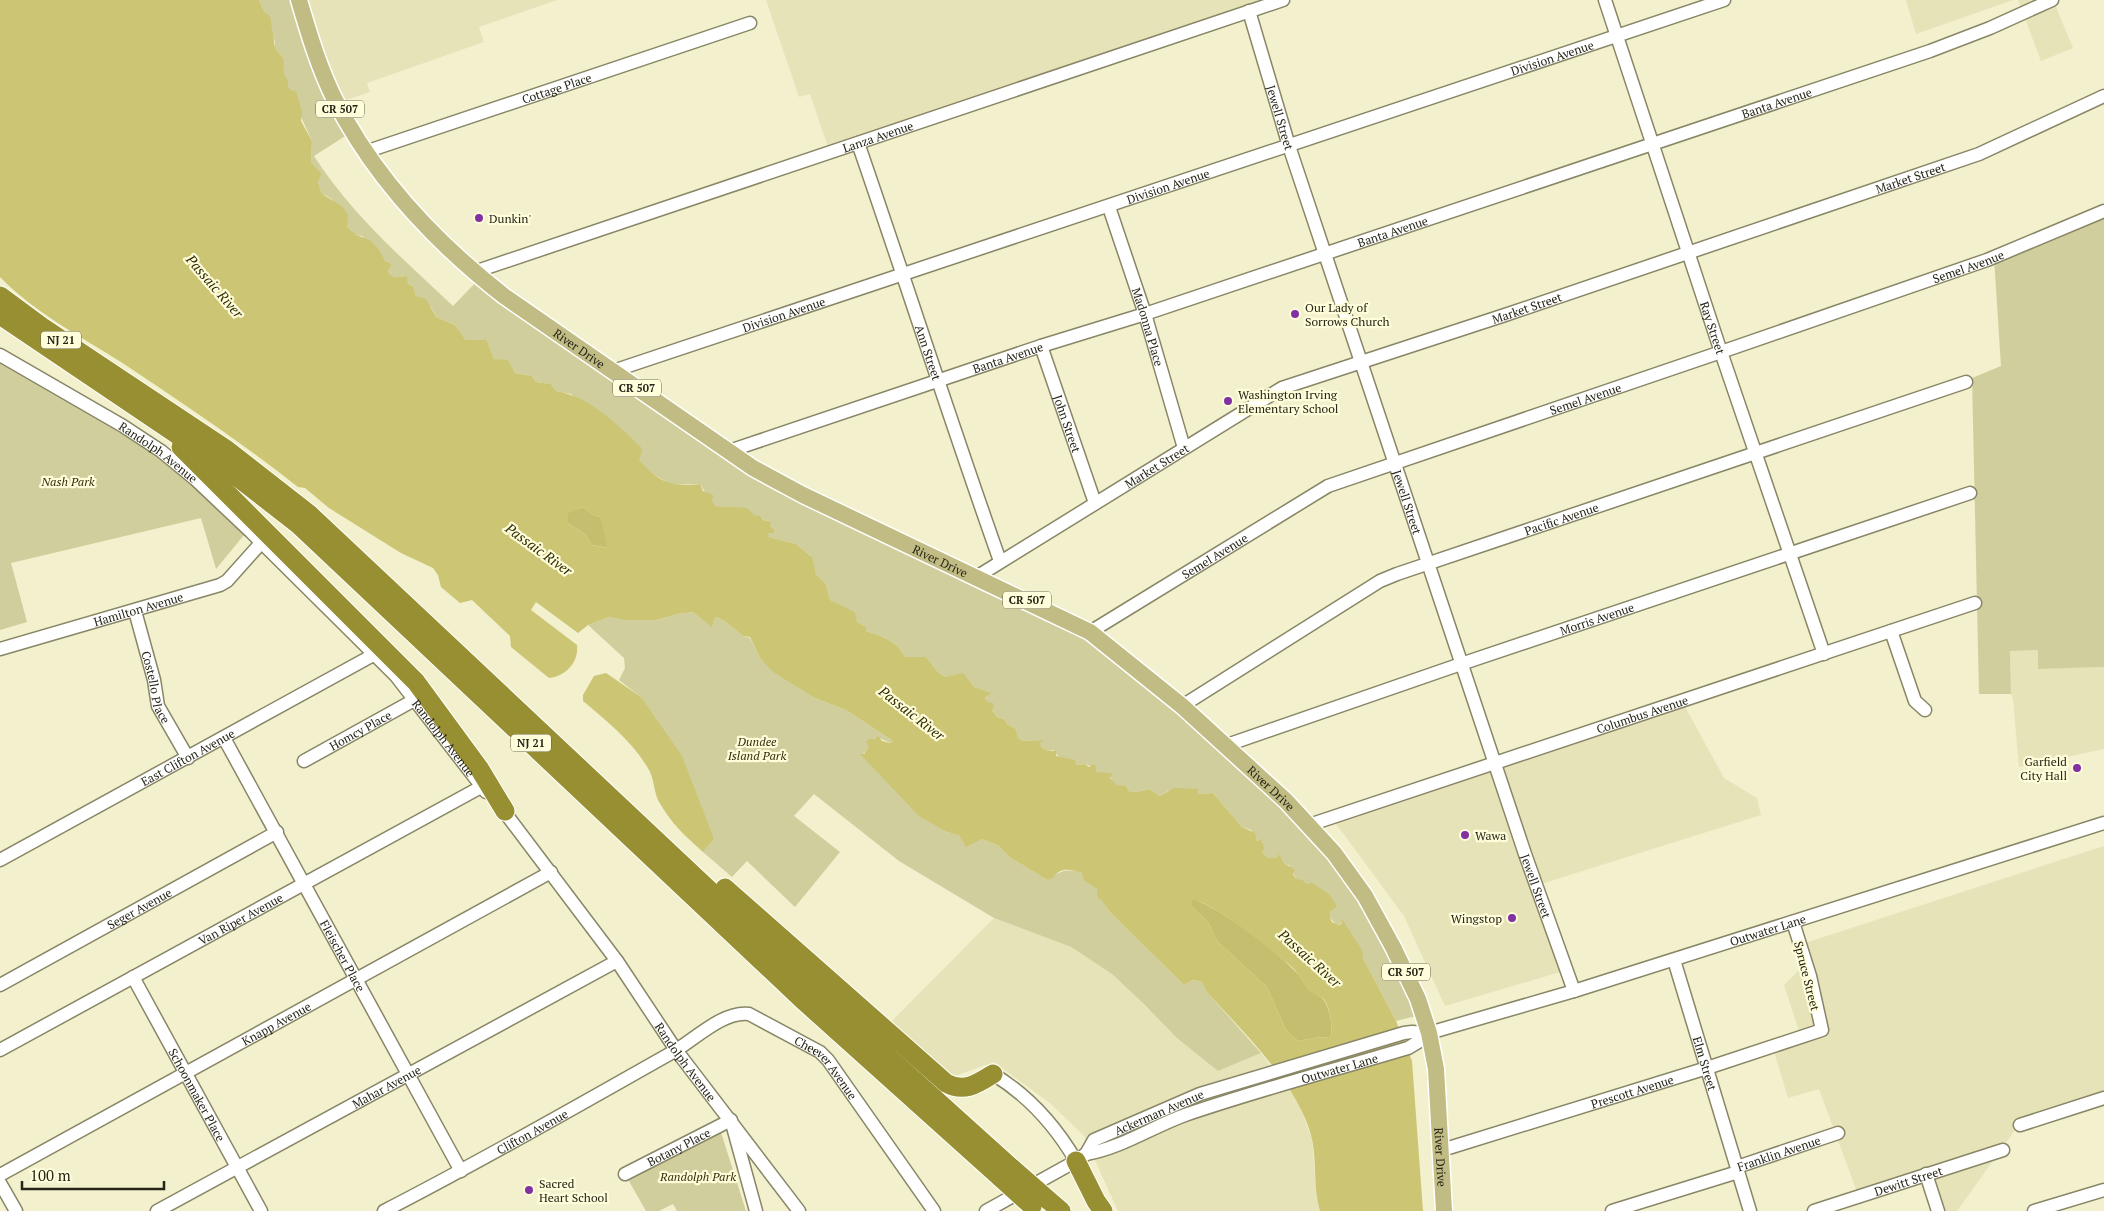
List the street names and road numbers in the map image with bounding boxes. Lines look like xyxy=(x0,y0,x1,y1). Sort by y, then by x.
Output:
street label: Division Avenue xyxy=(1509,37,1595,78)
street label: Cottage Place xyxy=(520,69,593,106)
street label: Jewell Street xyxy=(1264,83,1297,152)
street label: Banta Avenue xyxy=(1739,84,1814,121)
road number: CR 507 xyxy=(316,100,364,118)
street label: Lanza Avenue xyxy=(840,117,915,155)
street label: Market Street xyxy=(1873,158,1947,196)
street label: Division Avenue xyxy=(1124,165,1211,207)
street label: Banta Avenue xyxy=(1355,212,1430,250)
street label: Semel Avenue xyxy=(1931,246,2006,286)
street label: Madonna Place xyxy=(1129,285,1167,368)
street label: Market Street xyxy=(1490,289,1564,326)
street label: Division Avenue xyxy=(740,293,827,335)
street label: Ray Street xyxy=(1697,299,1729,357)
street label: Ann Street xyxy=(912,323,945,383)
street label: River Drive xyxy=(551,325,608,371)
road number: NJ 21 xyxy=(41,332,81,348)
street label: Banta Avenue xyxy=(971,338,1045,376)
road number: CR 507 xyxy=(613,379,661,396)
street label: Semel Avenue xyxy=(1548,379,1623,417)
street label: John Street xyxy=(1051,393,1085,455)
street label: Randolph Avenue xyxy=(116,418,201,486)
street label: Market Street xyxy=(1122,440,1192,491)
street label: Jewell Street xyxy=(1390,468,1426,537)
street label: Pacific Avenue xyxy=(1522,499,1600,538)
street label: Semel Avenue xyxy=(1179,530,1250,582)
street label: River Drive xyxy=(910,541,970,580)
street label: Hamilton Avenue xyxy=(92,589,185,629)
road number: CR 507 xyxy=(1003,592,1051,608)
street label: Morris Avenue xyxy=(1558,599,1636,638)
street label: Costello Place xyxy=(139,649,174,726)
street label: Columbus Avenue xyxy=(1594,692,1690,736)
street label: Randolph Avenue xyxy=(409,696,478,779)
street label: Homcy Place xyxy=(326,707,394,753)
street label: East Clifton Avenue xyxy=(138,725,237,789)
road number: NJ 21 xyxy=(511,734,551,751)
street label: River Drive xyxy=(1244,762,1298,813)
street label: Jewell Street xyxy=(1518,852,1555,920)
street label: Seger Avenue xyxy=(104,884,174,932)
street label: Van Riper Avenue xyxy=(196,889,285,948)
street label: Outwater Lane xyxy=(1728,911,1808,949)
street label: Fleischer Place xyxy=(317,917,369,994)
street label: Spruce Street xyxy=(1791,940,1823,1013)
road number: CR 507 xyxy=(1382,964,1430,980)
street label: Knapp Avenue xyxy=(239,998,313,1048)
street label: Randolph Avenue xyxy=(652,1019,720,1104)
street label: Cheever Avenue xyxy=(792,1032,861,1102)
street label: Elm Street xyxy=(1690,1034,1721,1093)
street label: Schoonmaker Place xyxy=(166,1045,229,1144)
street label: Outwater Lane xyxy=(1299,1050,1379,1086)
street label: Mahar Avenue xyxy=(349,1062,423,1111)
street label: Prescott Avenue xyxy=(1589,1071,1675,1111)
street label: Ackerman Avenue xyxy=(1112,1086,1206,1138)
street label: Clifton Avenue xyxy=(494,1106,570,1157)
street label: Botany Place xyxy=(644,1124,713,1169)
street label: River Drive xyxy=(1432,1127,1450,1187)
street label: Franklin Avenue xyxy=(1735,1132,1822,1174)
street label: Dewitt Street xyxy=(1872,1162,1945,1199)

